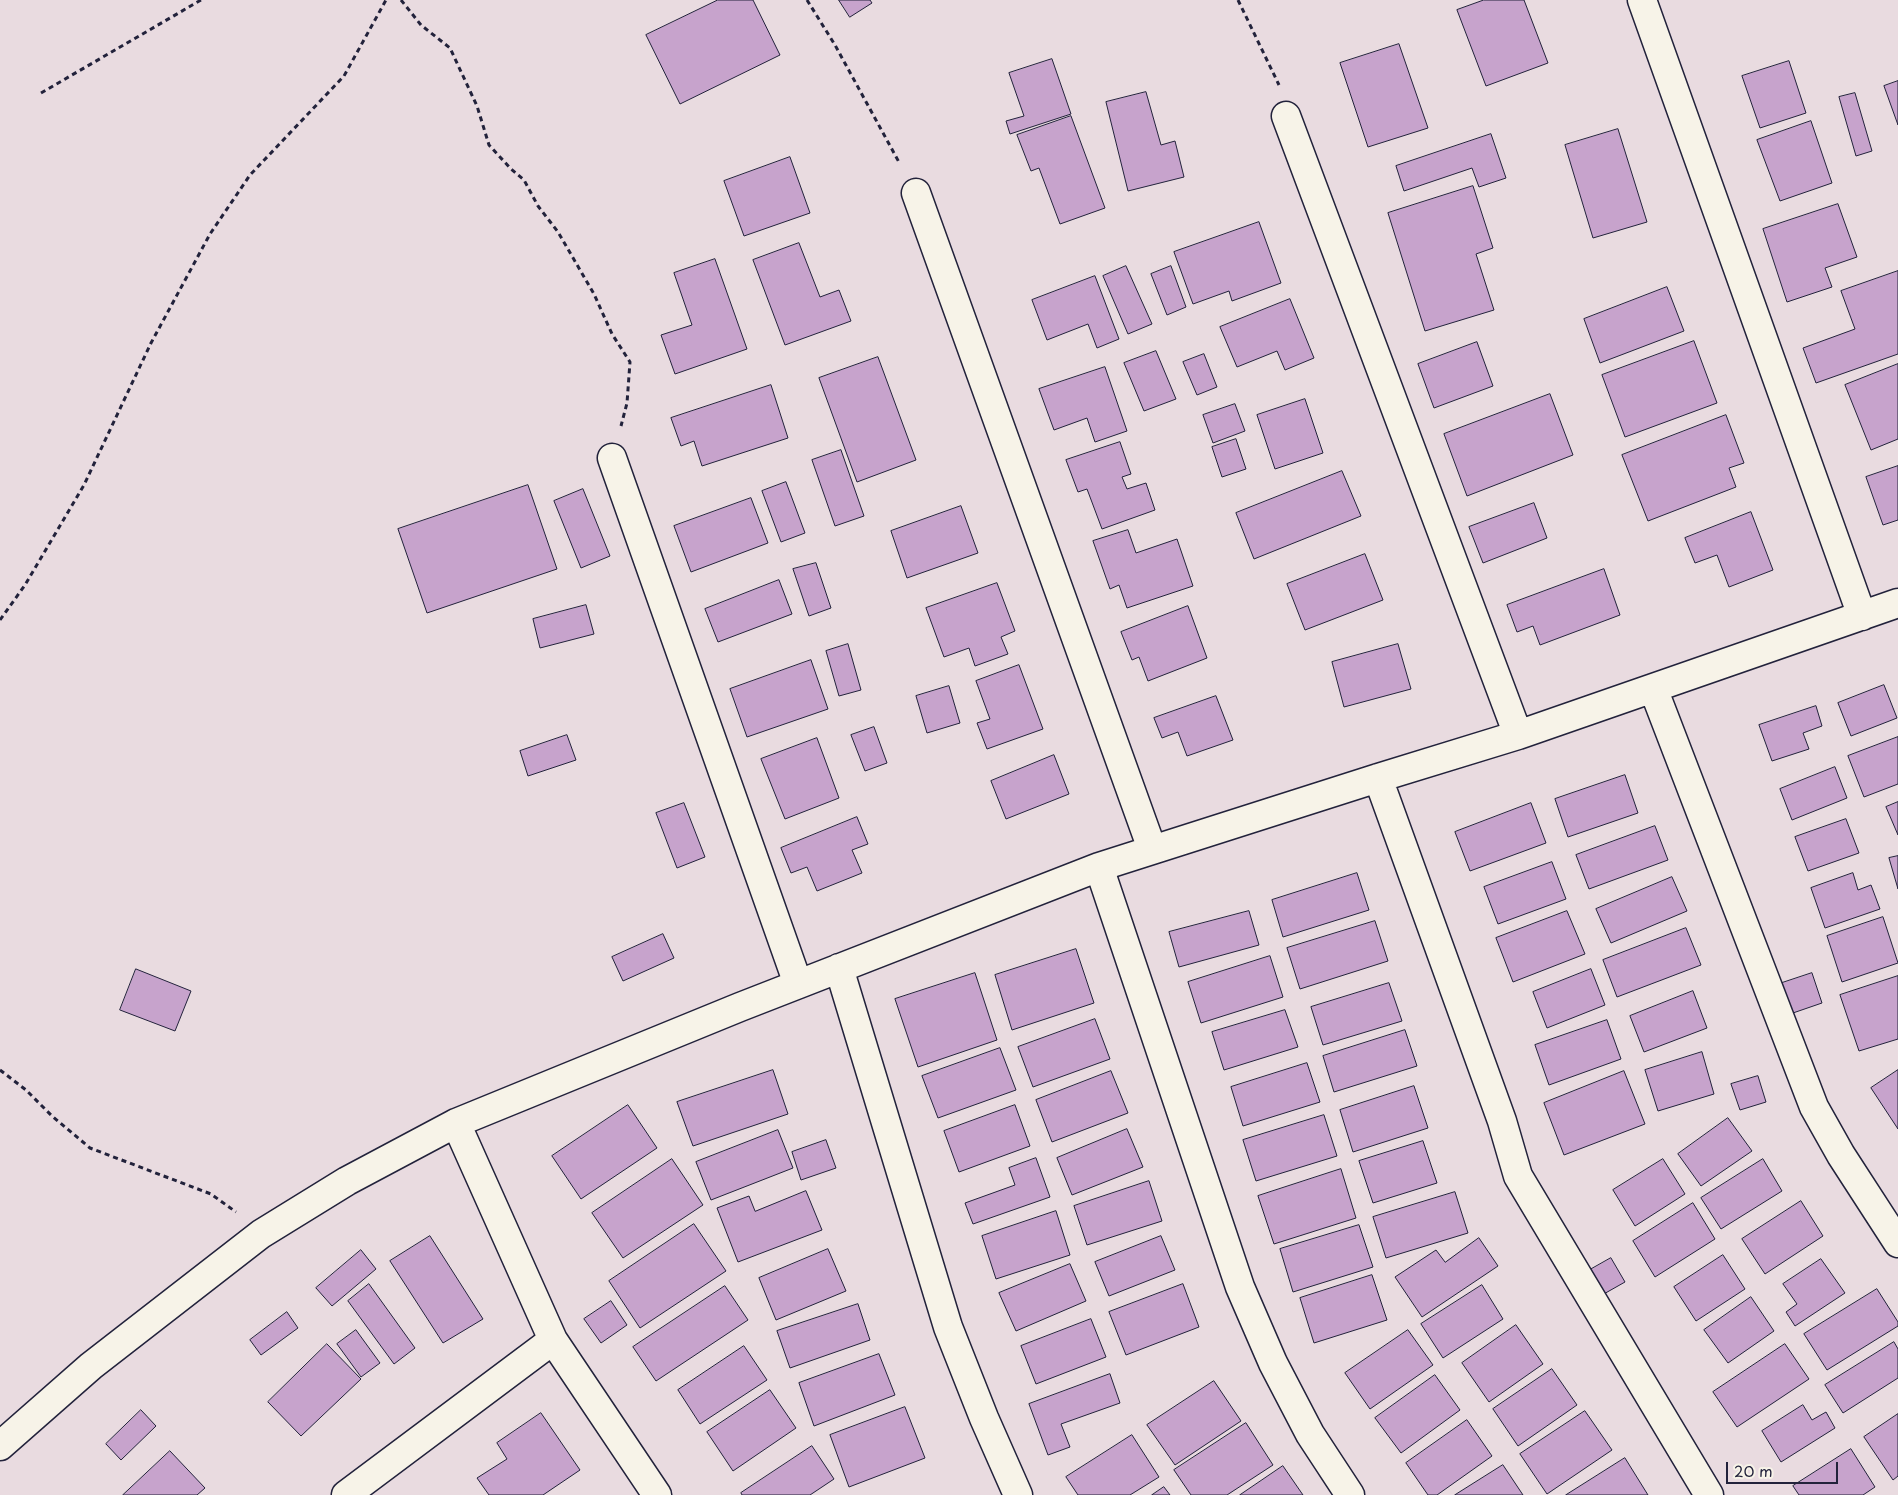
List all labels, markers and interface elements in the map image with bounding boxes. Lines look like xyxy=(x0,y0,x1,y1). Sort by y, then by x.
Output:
scale bar xyxy=(1728,1452,1840,1484)
text: 20 m xyxy=(1734,1459,1773,1482)

